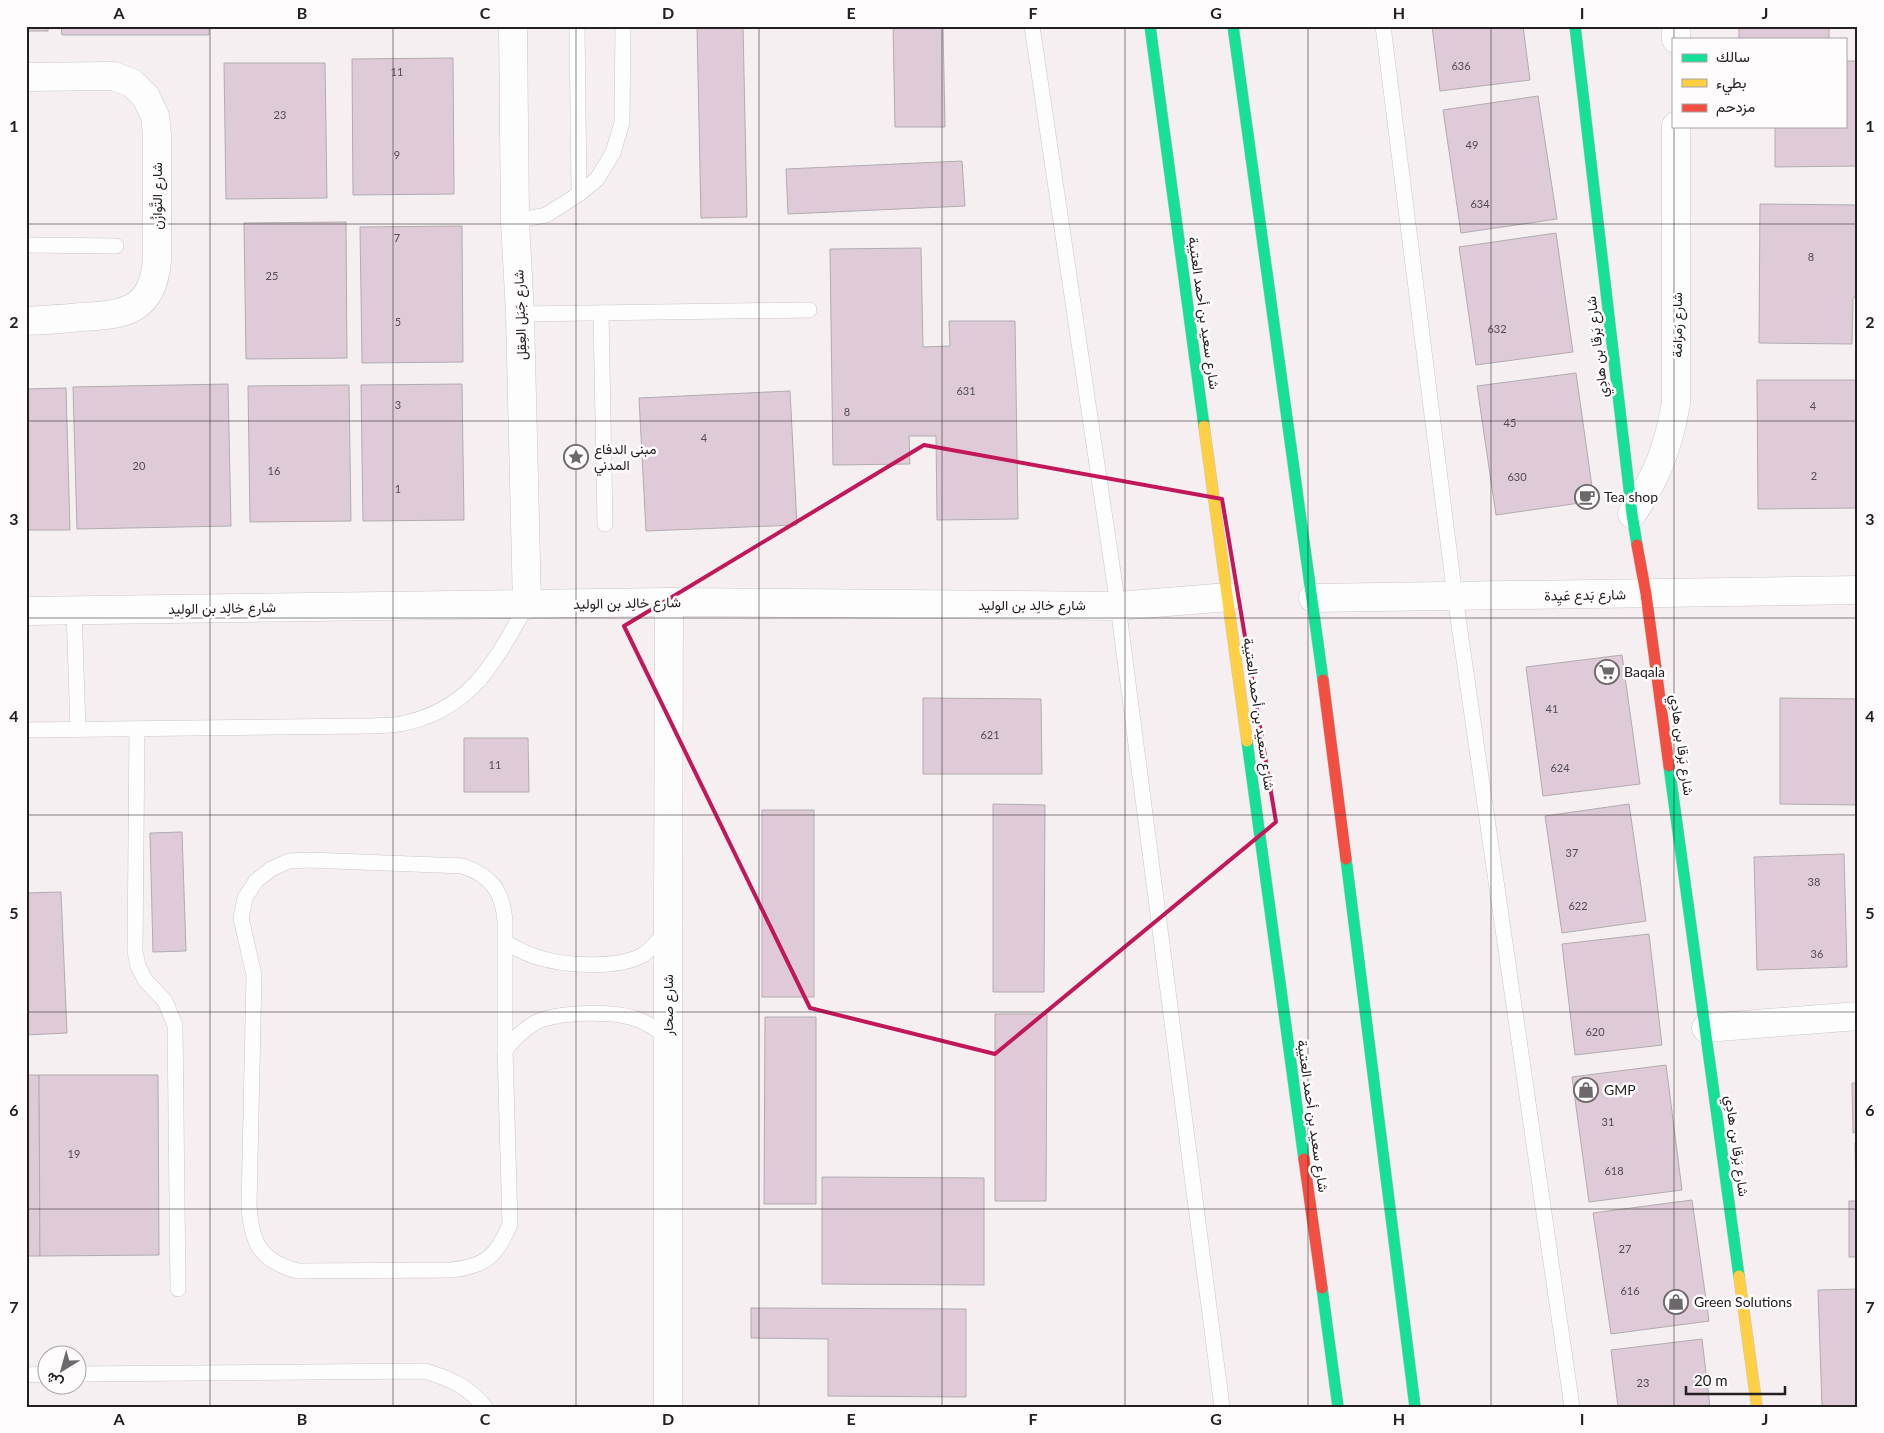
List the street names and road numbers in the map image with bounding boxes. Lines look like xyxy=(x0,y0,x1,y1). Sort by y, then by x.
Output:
street label: شارع التَّوازُن xyxy=(148,162,168,230)
street label: شارع سعيد بن أحمد العتيبة xyxy=(1182,236,1224,391)
street label: شارع جَبَل العِقِل xyxy=(509,269,533,361)
street label: شارع رَمرَامَة xyxy=(1668,292,1688,358)
street label: شارع بَرقا بن هادِي xyxy=(1582,295,1615,399)
street label: شارع بَدع عَيِدة xyxy=(1544,585,1626,607)
street label: شارع خالِد بن الوليد xyxy=(573,593,681,615)
street label: شارع خالِد بن الوليد xyxy=(978,596,1086,616)
street label: شارع خالِد بن الوليد xyxy=(168,598,276,620)
street label: شارع سعيد بن أحمد العتيبة xyxy=(1237,637,1279,792)
street label: شارع بَرقا بن هادِي xyxy=(1663,693,1698,797)
street label: شارع صحار xyxy=(659,974,679,1037)
street label: شارع سعيد بن أحمد العتيبة xyxy=(1291,1039,1333,1194)
street label: شارع بَرقا بن هادِي xyxy=(1718,1094,1753,1198)

